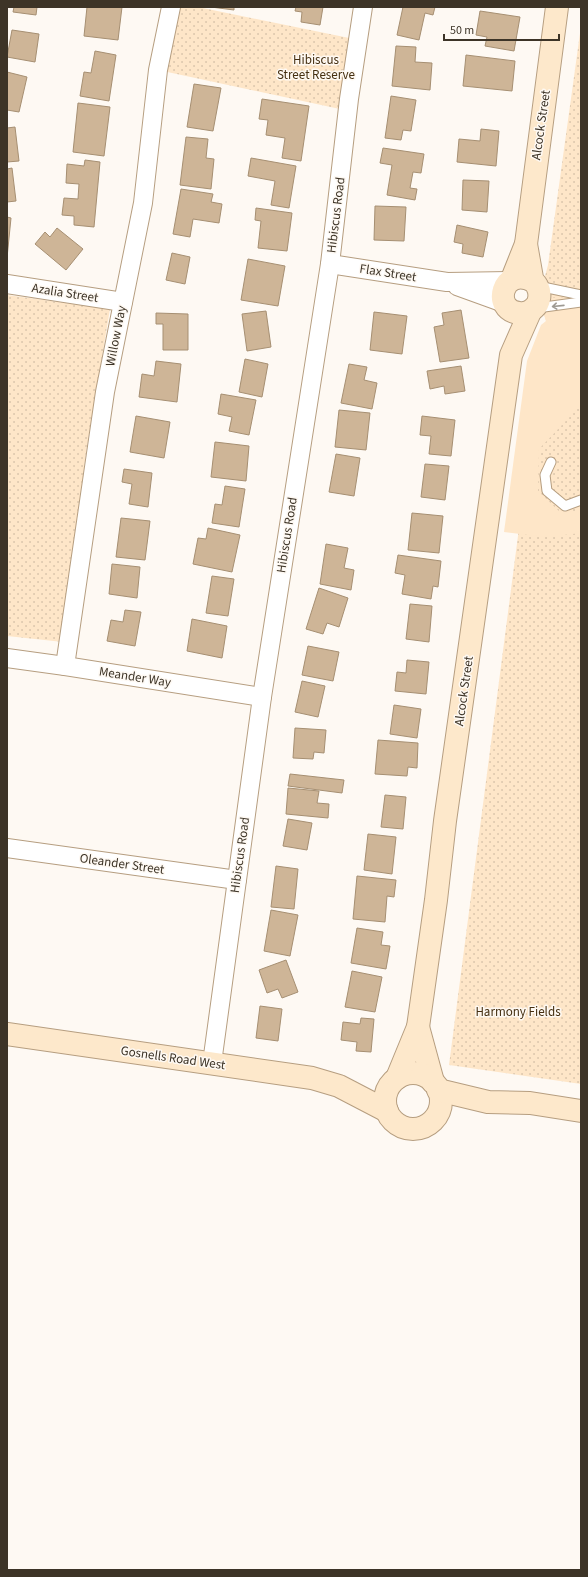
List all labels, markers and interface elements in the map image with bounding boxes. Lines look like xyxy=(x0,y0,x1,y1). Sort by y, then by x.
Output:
scale bar xyxy=(444,16,559,42)
text: 50 m xyxy=(450,22,474,39)
park label: Hibiscus Street Reserve xyxy=(277,51,355,84)
street label: Alcock Street xyxy=(527,88,555,161)
street label: Hibiscus Road xyxy=(322,176,350,254)
street label: Flax Street xyxy=(358,260,418,286)
street label: Azalia Street xyxy=(30,279,100,307)
one-way arrow xyxy=(552,302,565,309)
street label: Willow Way xyxy=(101,304,131,368)
street label: Hibiscus Road xyxy=(272,496,302,574)
street label: Alcock Street xyxy=(450,654,478,727)
street label: Meander Way xyxy=(98,662,172,692)
street label: Hibiscus Road xyxy=(226,816,254,894)
street label: Oleander Street xyxy=(79,849,166,879)
park label: Harmony Fields xyxy=(475,1003,561,1021)
street label: Gosnells Road West xyxy=(120,1042,227,1074)

